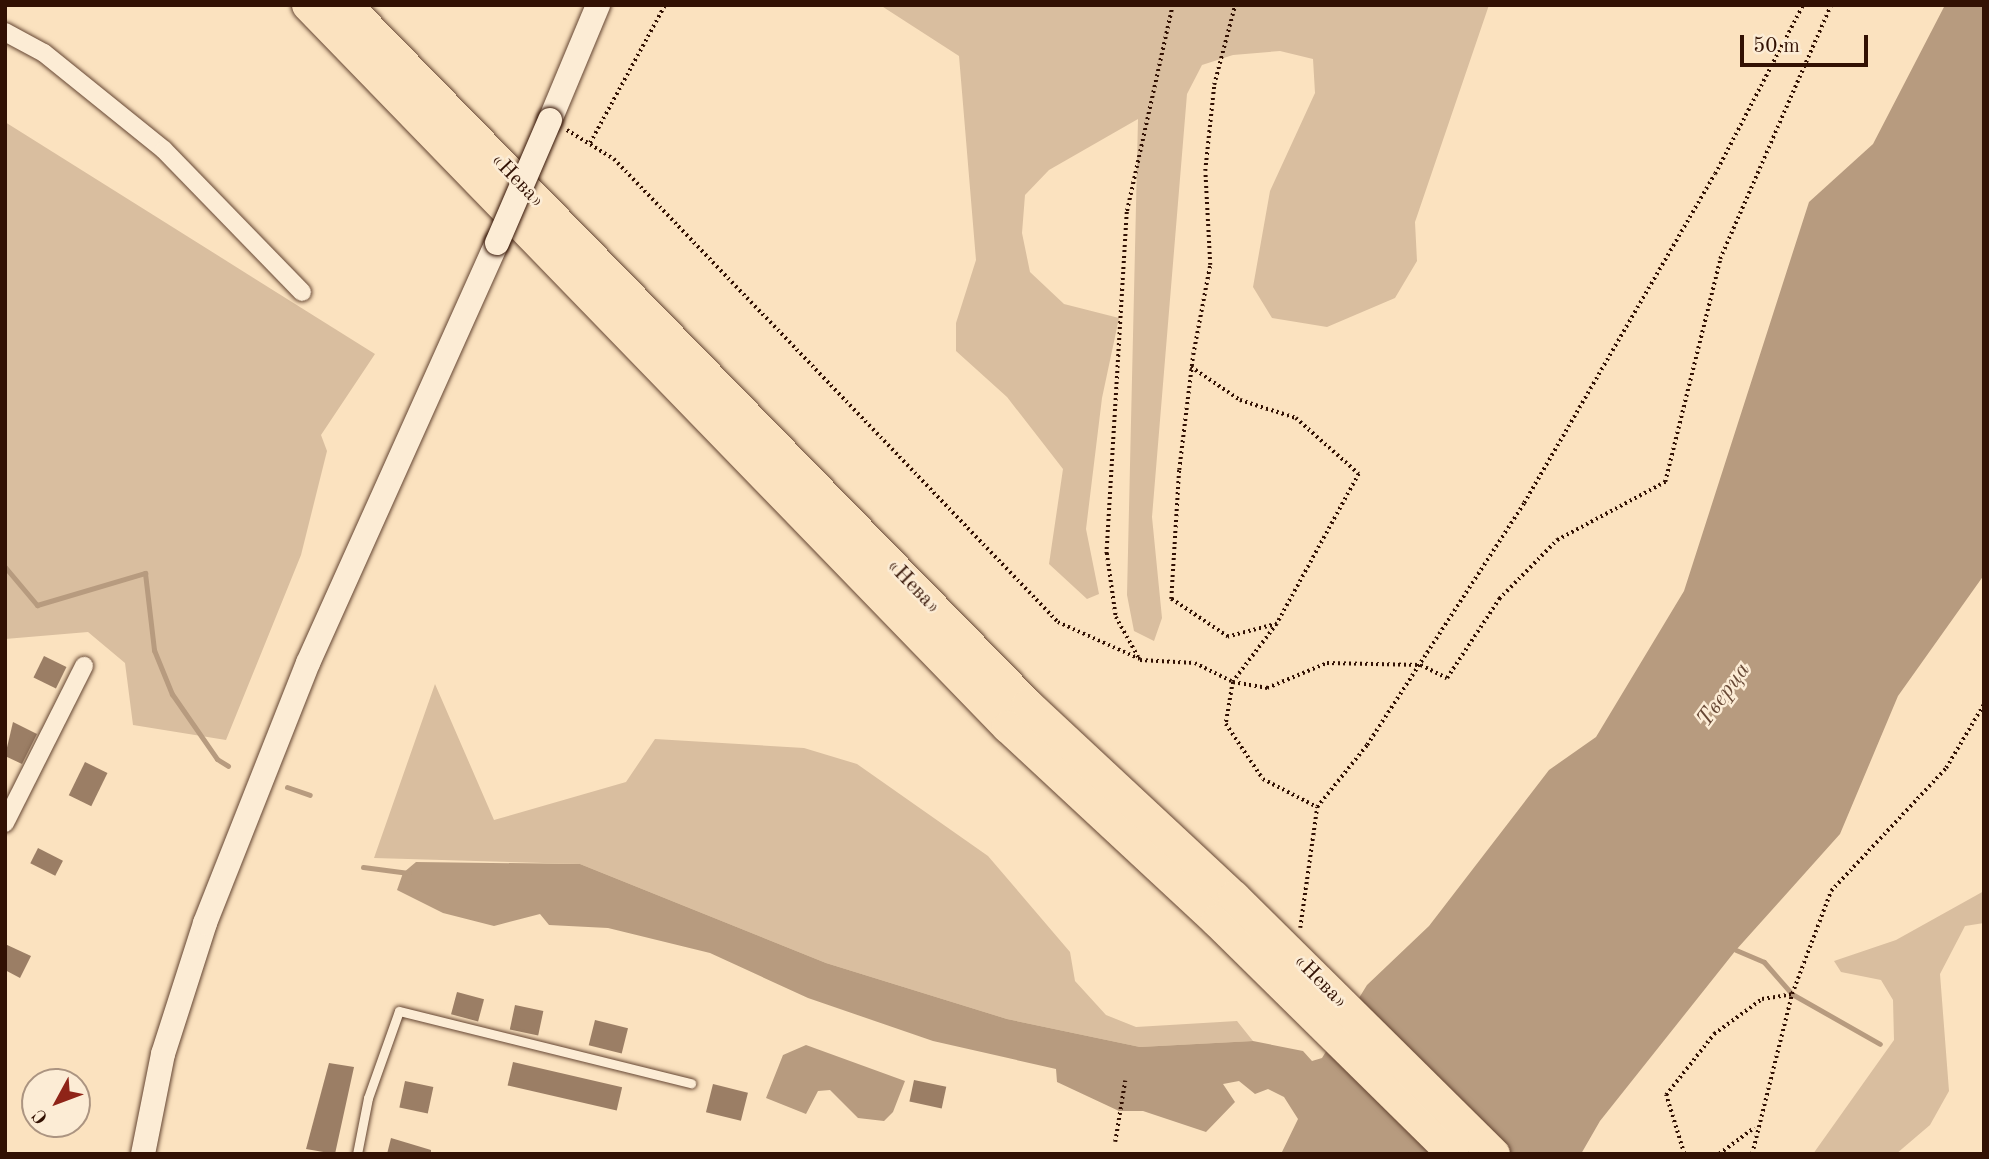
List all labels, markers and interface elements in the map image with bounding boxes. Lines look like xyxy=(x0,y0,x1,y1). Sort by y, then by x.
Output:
scale bar xyxy=(1744,21,1872,65)
text: 50 m xyxy=(1753,36,1800,57)
street label: «Нева» xyxy=(485,148,549,214)
street label: «Нева» xyxy=(881,554,945,620)
water label: Тверца xyxy=(1691,657,1757,733)
street label: «Нева» xyxy=(1287,949,1353,1015)
north arrow xyxy=(21,1068,91,1138)
text: С xyxy=(30,1105,53,1127)

